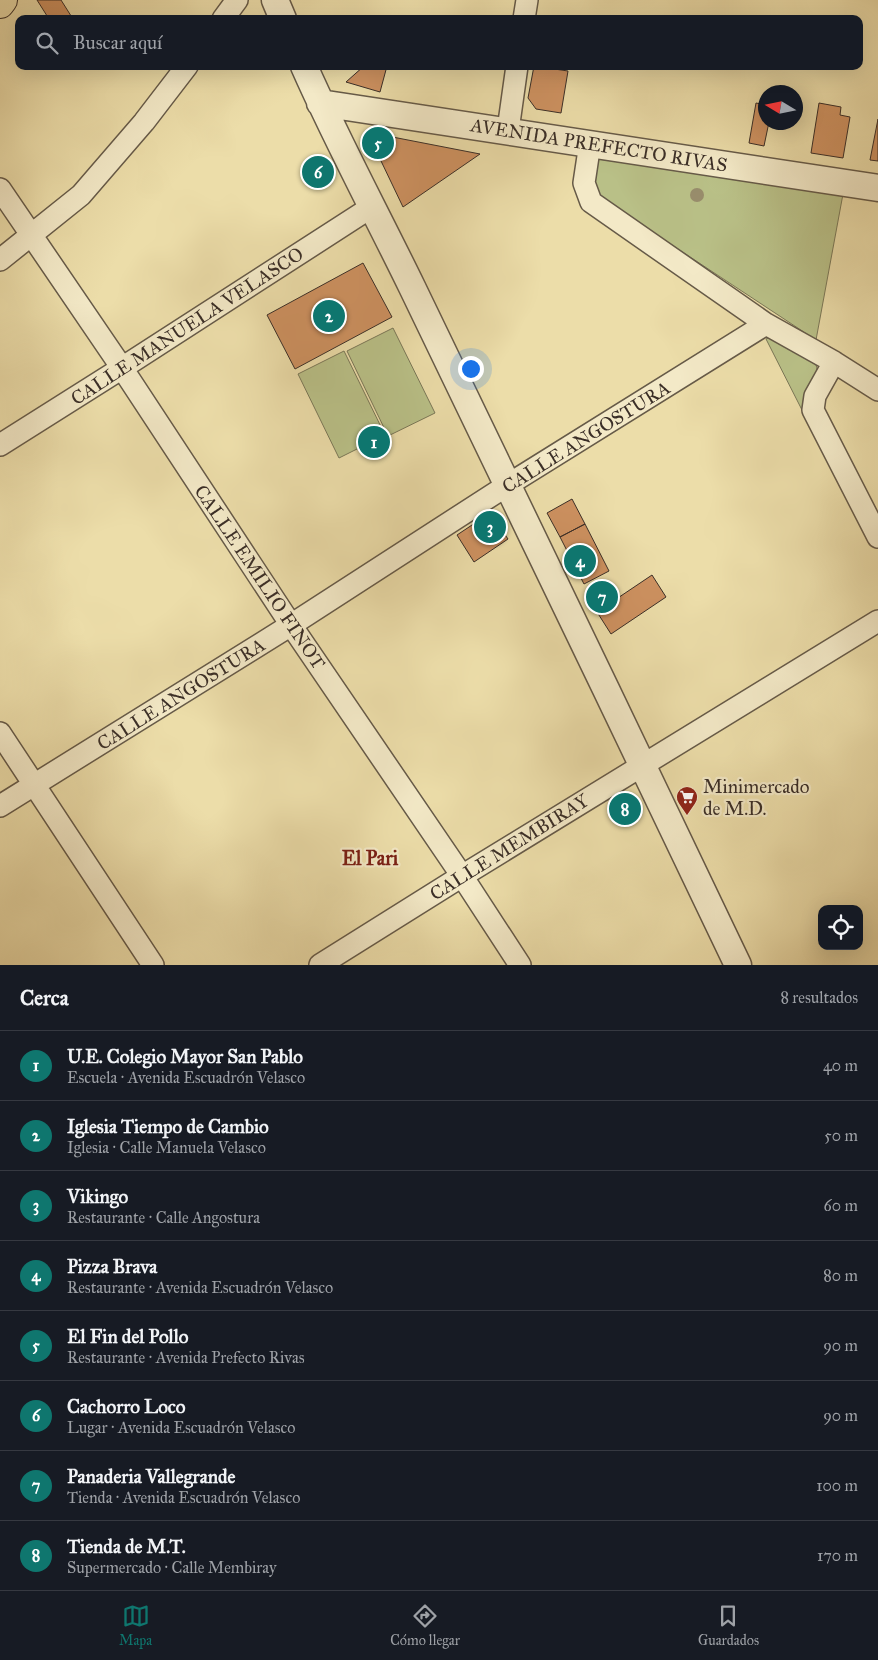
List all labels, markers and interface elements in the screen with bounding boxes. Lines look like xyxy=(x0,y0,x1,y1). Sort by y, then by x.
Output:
search box xyxy=(15,15,863,70)
icon: search xyxy=(33,29,61,57)
text: Buscar aquí xyxy=(73,31,162,54)
north arrow xyxy=(758,85,803,130)
street label: AVENIDA PREFECTO RIVAS xyxy=(468,113,729,177)
pin: 5 xyxy=(362,124,394,162)
pin: 6 xyxy=(302,153,334,191)
street label: CALLE MANUELA VELASCO xyxy=(66,242,308,410)
pin: 2 xyxy=(313,297,345,335)
your location xyxy=(458,356,484,382)
street label: CALLE ANGOSTURA xyxy=(498,376,674,498)
pin: 1 xyxy=(358,423,390,461)
street label: CALLE EMILIO FINOT xyxy=(190,480,330,674)
pin: 3 xyxy=(474,508,506,546)
pin: 4 xyxy=(564,542,596,580)
pin: 7 xyxy=(586,578,618,616)
street label: CALLE ANGOSTURA xyxy=(93,633,269,755)
place label: Minimercado de M.D. xyxy=(703,775,810,820)
supermarket icon: Minimercado de M.D. xyxy=(675,785,699,816)
street label: CALLE MEMBIRAY xyxy=(425,788,593,905)
pin: 8 xyxy=(609,790,641,828)
district label: El Pari xyxy=(342,846,399,870)
map controls xyxy=(818,905,863,950)
button: locate xyxy=(818,905,863,950)
text: Cerca xyxy=(20,985,69,1011)
text: 8 resultados xyxy=(780,988,858,1007)
text: U.E. Colegio Mayor San Pablo xyxy=(67,1045,303,1068)
text: 1 xyxy=(33,1056,39,1075)
text: 40 m xyxy=(823,1056,858,1075)
text: Escuela · Avenida Escuadrón Velasco xyxy=(67,1068,305,1087)
text: Iglesia Tiempo de Cambio xyxy=(67,1115,269,1138)
text: 2 xyxy=(32,1126,40,1145)
text: 50 m xyxy=(824,1126,858,1145)
text: Iglesia · Calle Manuela Velasco xyxy=(67,1138,266,1157)
text: Vikingo xyxy=(67,1185,128,1208)
text: 3 xyxy=(33,1196,39,1215)
text: 60 m xyxy=(824,1196,858,1215)
text: Restaurante · Calle Angostura xyxy=(67,1208,260,1227)
text: Pizza Brava xyxy=(67,1255,157,1278)
text: 4 xyxy=(32,1266,40,1285)
text: 80 m xyxy=(823,1266,858,1285)
text: Restaurante · Avenida Escuadrón Velasco xyxy=(67,1278,333,1297)
text: El Fin del Pollo xyxy=(67,1325,189,1348)
text: 5 xyxy=(32,1336,40,1355)
text: 90 m xyxy=(823,1336,858,1355)
text: Restaurante · Avenida Prefecto Rivas xyxy=(67,1348,304,1367)
text: Cachorro Loco xyxy=(67,1395,186,1418)
text: 6 xyxy=(32,1406,40,1425)
text: 90 m xyxy=(823,1406,858,1425)
text: Lugar · Avenida Escuadrón Velasco xyxy=(67,1418,296,1437)
text: Panaderia Vallegrande xyxy=(67,1465,235,1488)
text: 7 xyxy=(32,1476,40,1495)
text: 100 m xyxy=(816,1476,858,1495)
text: Tienda · Avenida Escuadrón Velasco xyxy=(67,1488,300,1507)
text: Tienda de M.T. xyxy=(67,1535,186,1558)
text: 8 xyxy=(32,1546,40,1565)
text: 170 m xyxy=(817,1546,858,1565)
text: Supermercado · Calle Membiray xyxy=(67,1558,276,1577)
tab: Mapa xyxy=(119,1602,152,1649)
tab: Cómo llegar xyxy=(390,1602,460,1649)
tab: Guardados xyxy=(698,1602,759,1649)

